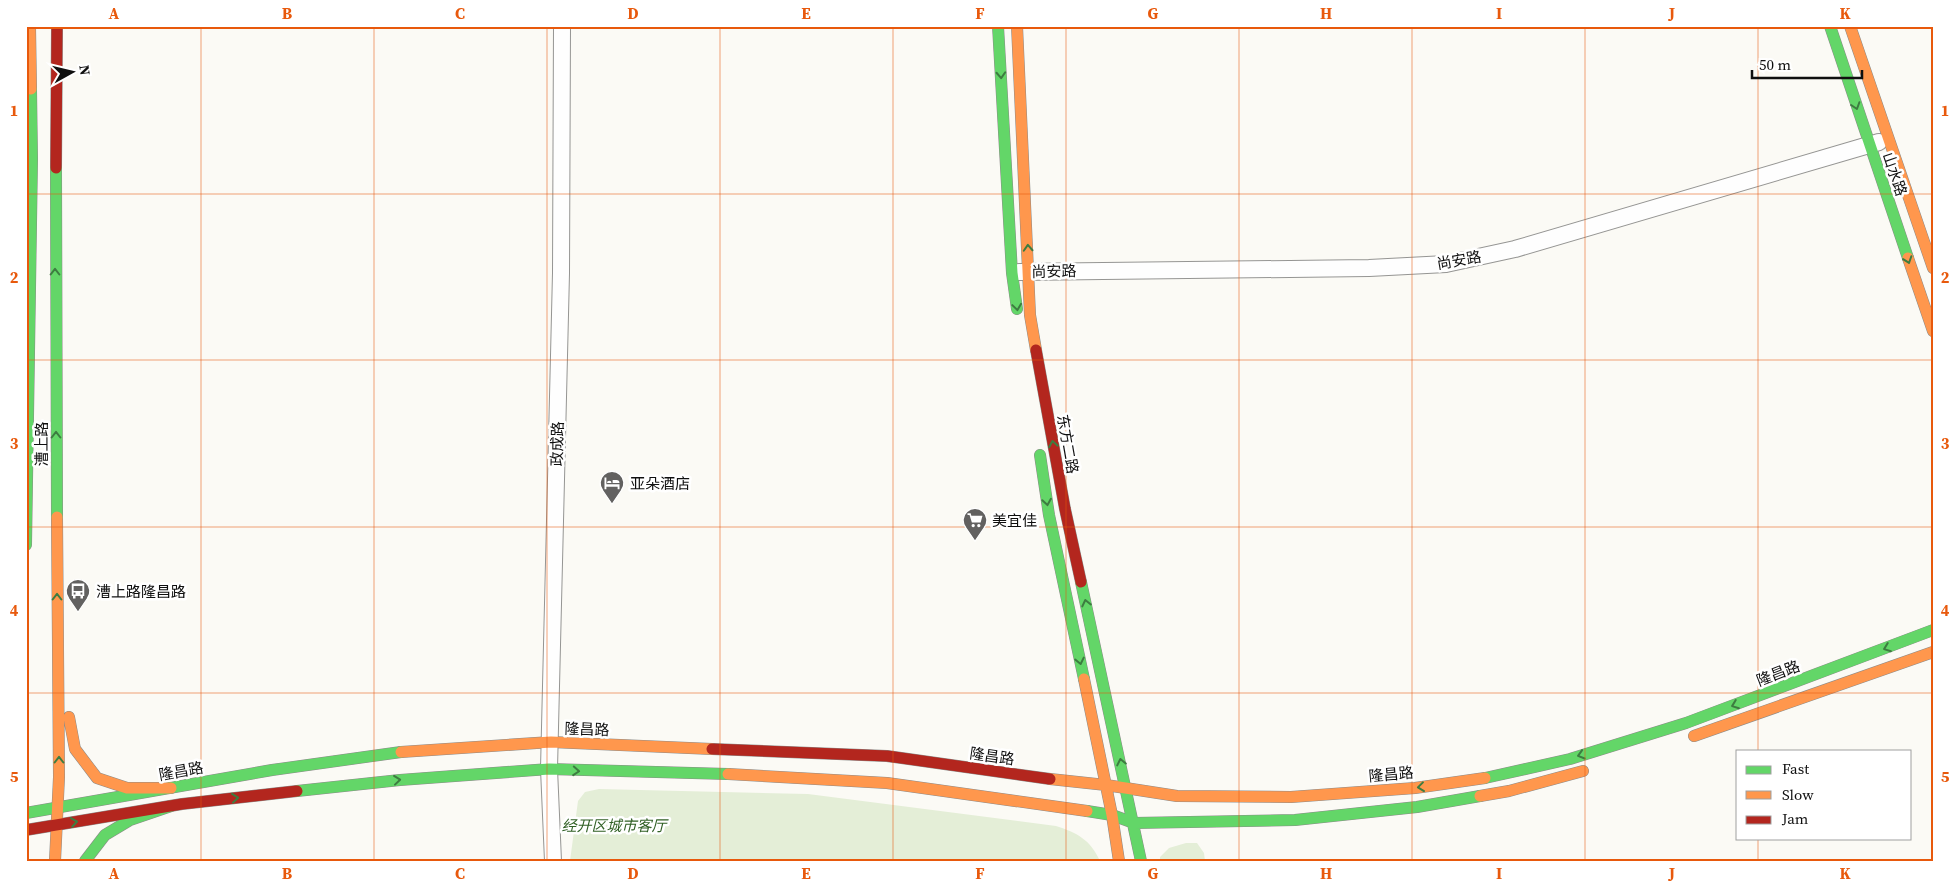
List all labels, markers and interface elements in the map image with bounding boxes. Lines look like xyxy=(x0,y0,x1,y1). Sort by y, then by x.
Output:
text: A xyxy=(109,2,120,24)
text: B xyxy=(282,2,293,24)
text: C xyxy=(455,2,465,24)
text: D xyxy=(627,2,639,24)
text: E xyxy=(801,2,811,24)
text: F xyxy=(975,2,985,24)
text: G xyxy=(1148,2,1159,24)
text: H xyxy=(1320,2,1332,24)
text: I xyxy=(1496,2,1502,24)
text: J xyxy=(1668,2,1675,24)
text: K xyxy=(1839,2,1851,24)
north arrow xyxy=(48,48,98,98)
scale bar xyxy=(1752,48,1862,80)
text: 50 m xyxy=(1759,54,1791,75)
text: N xyxy=(74,64,95,77)
one-way arrow xyxy=(995,71,1006,79)
text: 1 xyxy=(10,99,18,121)
text: 1 xyxy=(1941,99,1949,121)
one-way arrow xyxy=(1850,101,1860,110)
street label: 山水路 xyxy=(1878,149,1912,199)
one-way arrow xyxy=(1022,244,1033,252)
street label: 尚安路 xyxy=(1435,246,1483,274)
one-way arrow xyxy=(1902,255,1912,263)
street label: 尚安路 xyxy=(1031,260,1077,282)
text: 2 xyxy=(10,266,19,288)
text: 2 xyxy=(1941,266,1950,288)
one-way arrow xyxy=(50,268,60,276)
one-way arrow xyxy=(1011,303,1022,311)
street label: 东方二路 xyxy=(1052,413,1084,475)
street label: 漕上路 xyxy=(31,421,52,467)
street label: 政成路 xyxy=(546,421,568,467)
one-way arrow xyxy=(51,430,61,438)
text: 3 xyxy=(10,432,19,454)
text: 3 xyxy=(1941,432,1950,454)
one-way arrow xyxy=(1049,439,1059,448)
hotel icon: 亚朵酒店 xyxy=(599,470,625,504)
place label: 亚朵酒店 xyxy=(630,473,690,494)
one-way arrow xyxy=(1041,498,1052,506)
supermarket icon: 美宜佳 xyxy=(962,507,988,541)
place label: 美宜佳 xyxy=(992,510,1037,531)
bus stop icon: 漕上路隆昌路 xyxy=(65,578,91,612)
place label: 漕上路隆昌路 xyxy=(96,581,186,602)
one-way arrow xyxy=(52,593,62,600)
one-way arrow xyxy=(1081,598,1091,607)
text: 4 xyxy=(10,599,19,621)
text: 4 xyxy=(1941,599,1950,621)
one-way arrow xyxy=(1883,641,1892,652)
street label: 隆昌路 xyxy=(1753,655,1803,691)
one-way arrow xyxy=(1074,657,1084,666)
one-way arrow xyxy=(1731,699,1740,709)
street label: 隆昌路 xyxy=(564,718,610,740)
street label: 隆昌路 xyxy=(968,742,1016,770)
one-way arrow xyxy=(1577,750,1585,760)
legend xyxy=(1736,750,1912,840)
one-way arrow xyxy=(53,755,64,763)
street label: 隆昌路 xyxy=(157,757,205,785)
one-way arrow xyxy=(1116,757,1126,766)
text: Fast xyxy=(1782,758,1809,779)
street label: 隆昌路 xyxy=(1368,762,1414,786)
text: 5 xyxy=(10,765,19,787)
one-way arrow xyxy=(572,765,580,776)
text: 5 xyxy=(1941,765,1950,787)
one-way arrow xyxy=(393,775,401,786)
one-way arrow xyxy=(1417,781,1425,792)
text: Slow xyxy=(1782,784,1814,805)
one-way arrow xyxy=(231,793,239,804)
text: Jam xyxy=(1781,808,1809,829)
park label: 经开区城市客厅 xyxy=(561,815,669,836)
one-way arrow xyxy=(70,817,79,827)
text: A xyxy=(109,862,120,884)
text: B xyxy=(282,862,293,884)
text: C xyxy=(455,862,465,884)
text: D xyxy=(627,862,639,884)
text: E xyxy=(801,862,811,884)
text: F xyxy=(975,862,985,884)
text: G xyxy=(1148,862,1159,884)
text: H xyxy=(1320,862,1332,884)
text: I xyxy=(1496,862,1502,884)
text: J xyxy=(1668,862,1675,884)
text: K xyxy=(1839,862,1851,884)

